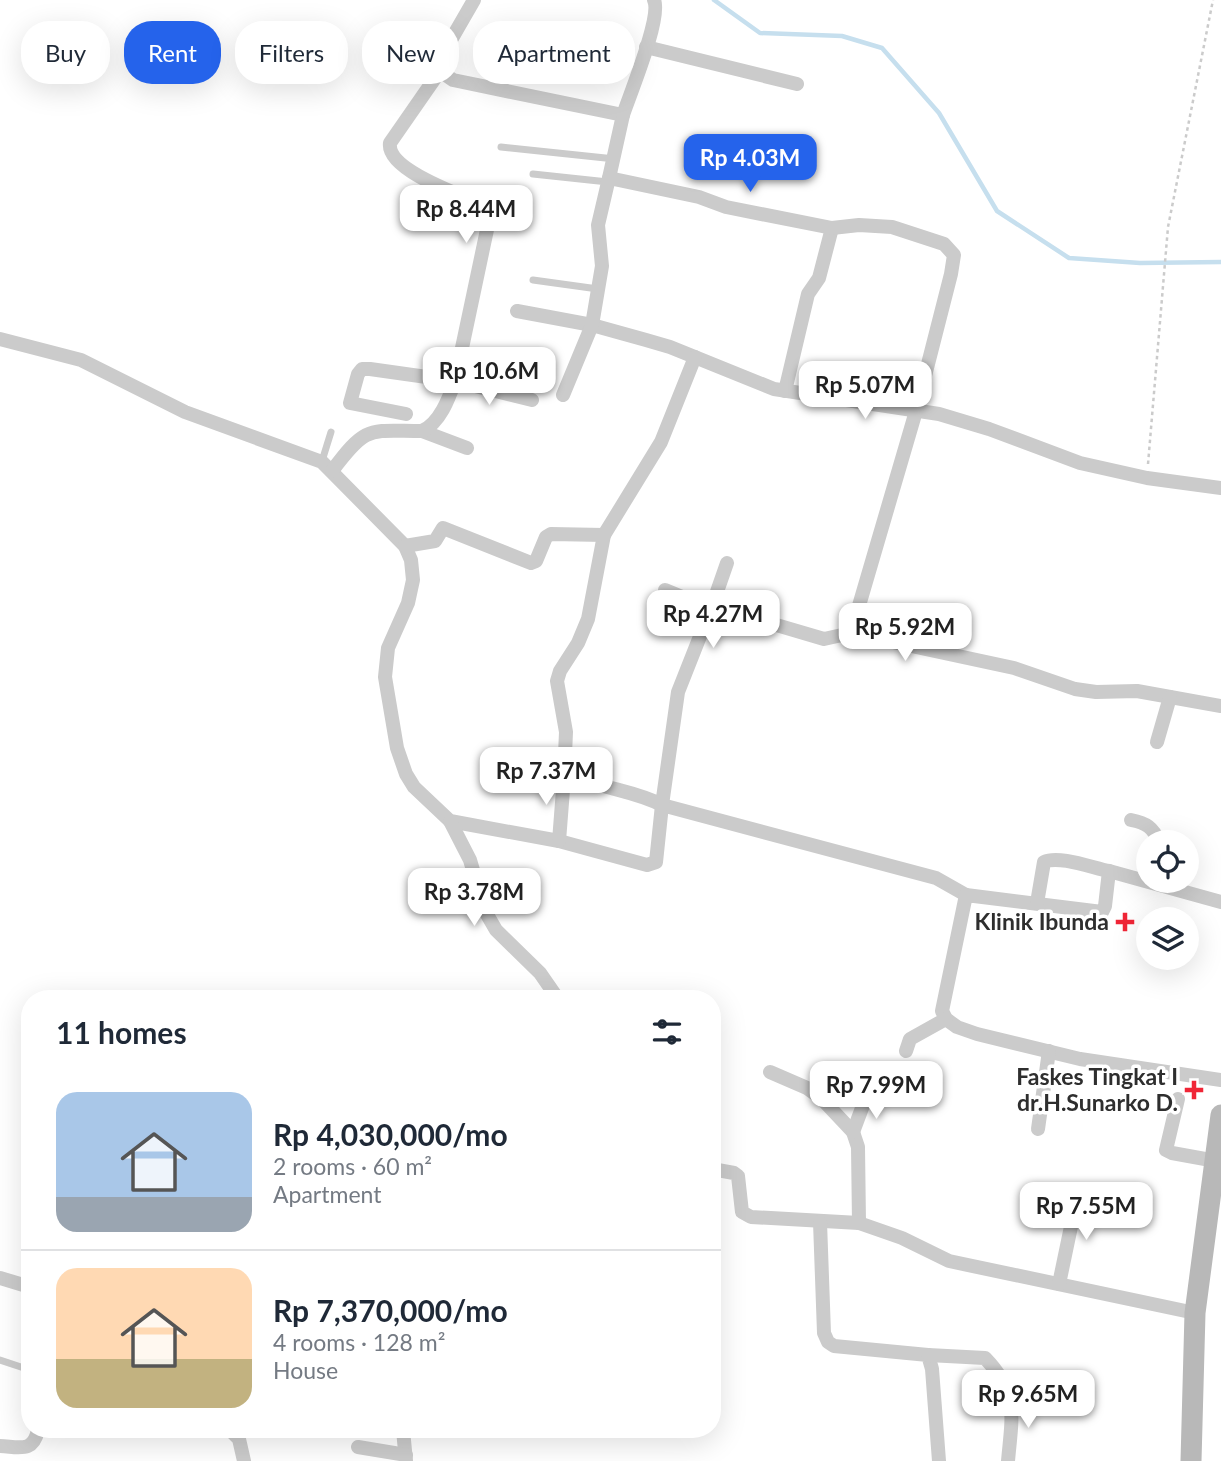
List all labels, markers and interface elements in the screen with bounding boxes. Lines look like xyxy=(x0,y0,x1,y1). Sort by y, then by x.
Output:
chip: Buy xyxy=(21,21,110,84)
chip: Rent xyxy=(124,21,221,84)
chip: Filters xyxy=(235,21,348,84)
chip: New xyxy=(362,21,459,84)
chip: Apartment xyxy=(473,21,635,84)
pin: Rp 4.03M xyxy=(678,134,822,194)
text: Rp 4.03M xyxy=(700,143,800,171)
pin: Rp 8.44M xyxy=(394,186,538,245)
text: Rp 8.44M xyxy=(416,194,516,222)
pin: Rp 10.6M xyxy=(417,348,561,407)
text: Rp 10.6M xyxy=(439,356,539,384)
pin: Rp 5.07M xyxy=(793,362,937,421)
text: Rp 5.07M xyxy=(815,370,915,398)
pin: Rp 4.27M xyxy=(641,590,785,650)
text: Rp 4.27M xyxy=(663,599,763,627)
pin: Rp 5.92M xyxy=(833,604,977,663)
text: Rp 5.92M xyxy=(855,612,955,640)
pin: Rp 7.37M xyxy=(474,748,618,807)
text: Rp 7.37M xyxy=(496,756,596,784)
map controls xyxy=(1136,830,1199,970)
button: locate xyxy=(1136,830,1199,893)
pin: Rp 3.78M xyxy=(402,869,546,928)
text: Rp 3.78M xyxy=(424,877,524,905)
place label: Klinik Ibunda xyxy=(975,907,1109,935)
button: layers xyxy=(1136,907,1199,970)
marker: Klinik Ibunda xyxy=(1115,912,1135,932)
icon: filters xyxy=(648,1013,686,1051)
text: 11 homes xyxy=(56,1014,187,1050)
pin: Rp 7.99M xyxy=(804,1062,948,1121)
place label: Faskes Tingkat I dr.H.Sunarko D. xyxy=(1016,1062,1178,1116)
text: Rp 7.99M xyxy=(826,1070,926,1098)
marker: Faskes Tingkat I dr.H.Sunarko D. xyxy=(1184,1080,1204,1100)
text: Rp 4,030,000/mo xyxy=(273,1116,508,1152)
icon: home xyxy=(112,1120,196,1204)
text: 2 rooms · 60 m² xyxy=(273,1152,432,1180)
text: Apartment xyxy=(273,1180,381,1208)
pin: Rp 7.55M xyxy=(1014,1182,1158,1242)
text: Rp 7.55M xyxy=(1036,1191,1136,1219)
text: Rp 7,370,000/mo xyxy=(273,1292,508,1328)
icon: home xyxy=(112,1296,196,1380)
text: 4 rooms · 128 m² xyxy=(273,1328,445,1356)
text: House xyxy=(273,1356,338,1384)
pin: Rp 9.65M xyxy=(956,1370,1100,1430)
text: Rp 9.65M xyxy=(978,1379,1078,1407)

